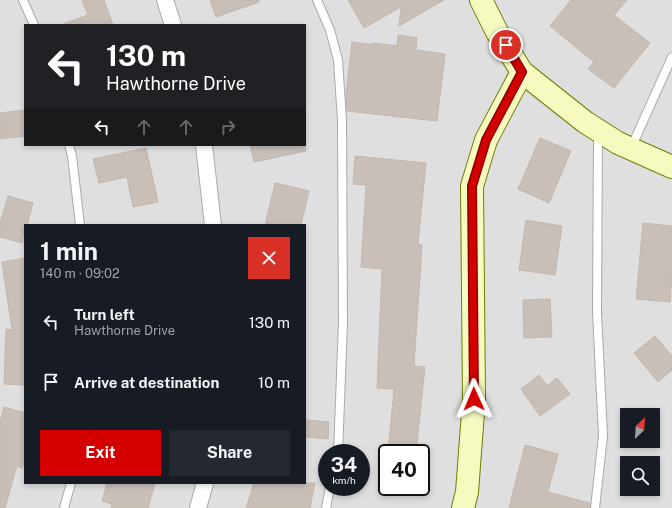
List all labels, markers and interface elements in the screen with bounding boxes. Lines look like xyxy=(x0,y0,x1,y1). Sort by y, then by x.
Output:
pin xyxy=(489,28,523,62)
icon: arrive xyxy=(495,34,517,56)
text: 130 m xyxy=(106,39,186,72)
icon: left xyxy=(40,40,92,92)
text: Hawthorne Drive xyxy=(106,73,246,94)
icon: left xyxy=(91,116,113,138)
icon: ahead xyxy=(133,116,155,138)
icon: ahead xyxy=(175,116,197,138)
icon: right xyxy=(217,116,239,138)
text: 1 min xyxy=(40,237,98,265)
button: close xyxy=(248,237,290,279)
text: 140 m · 09:02 xyxy=(40,266,120,281)
text: Turn left xyxy=(74,306,135,323)
icon: left xyxy=(40,311,62,333)
text: 130 m xyxy=(249,314,290,331)
text: Hawthorne Drive xyxy=(74,323,175,338)
icon: arrive xyxy=(40,371,62,393)
text: Arrive at destination xyxy=(74,374,219,391)
text: 10 m xyxy=(258,374,290,391)
position arrow xyxy=(453,378,495,420)
north arrow xyxy=(620,408,660,448)
map controls xyxy=(620,408,660,496)
button: Exit xyxy=(40,430,161,476)
button: Share xyxy=(169,430,290,476)
speed limit sign: 40 xyxy=(378,444,430,496)
text: 34 xyxy=(331,453,357,477)
button: search xyxy=(620,456,660,496)
text: km/h xyxy=(332,474,356,486)

